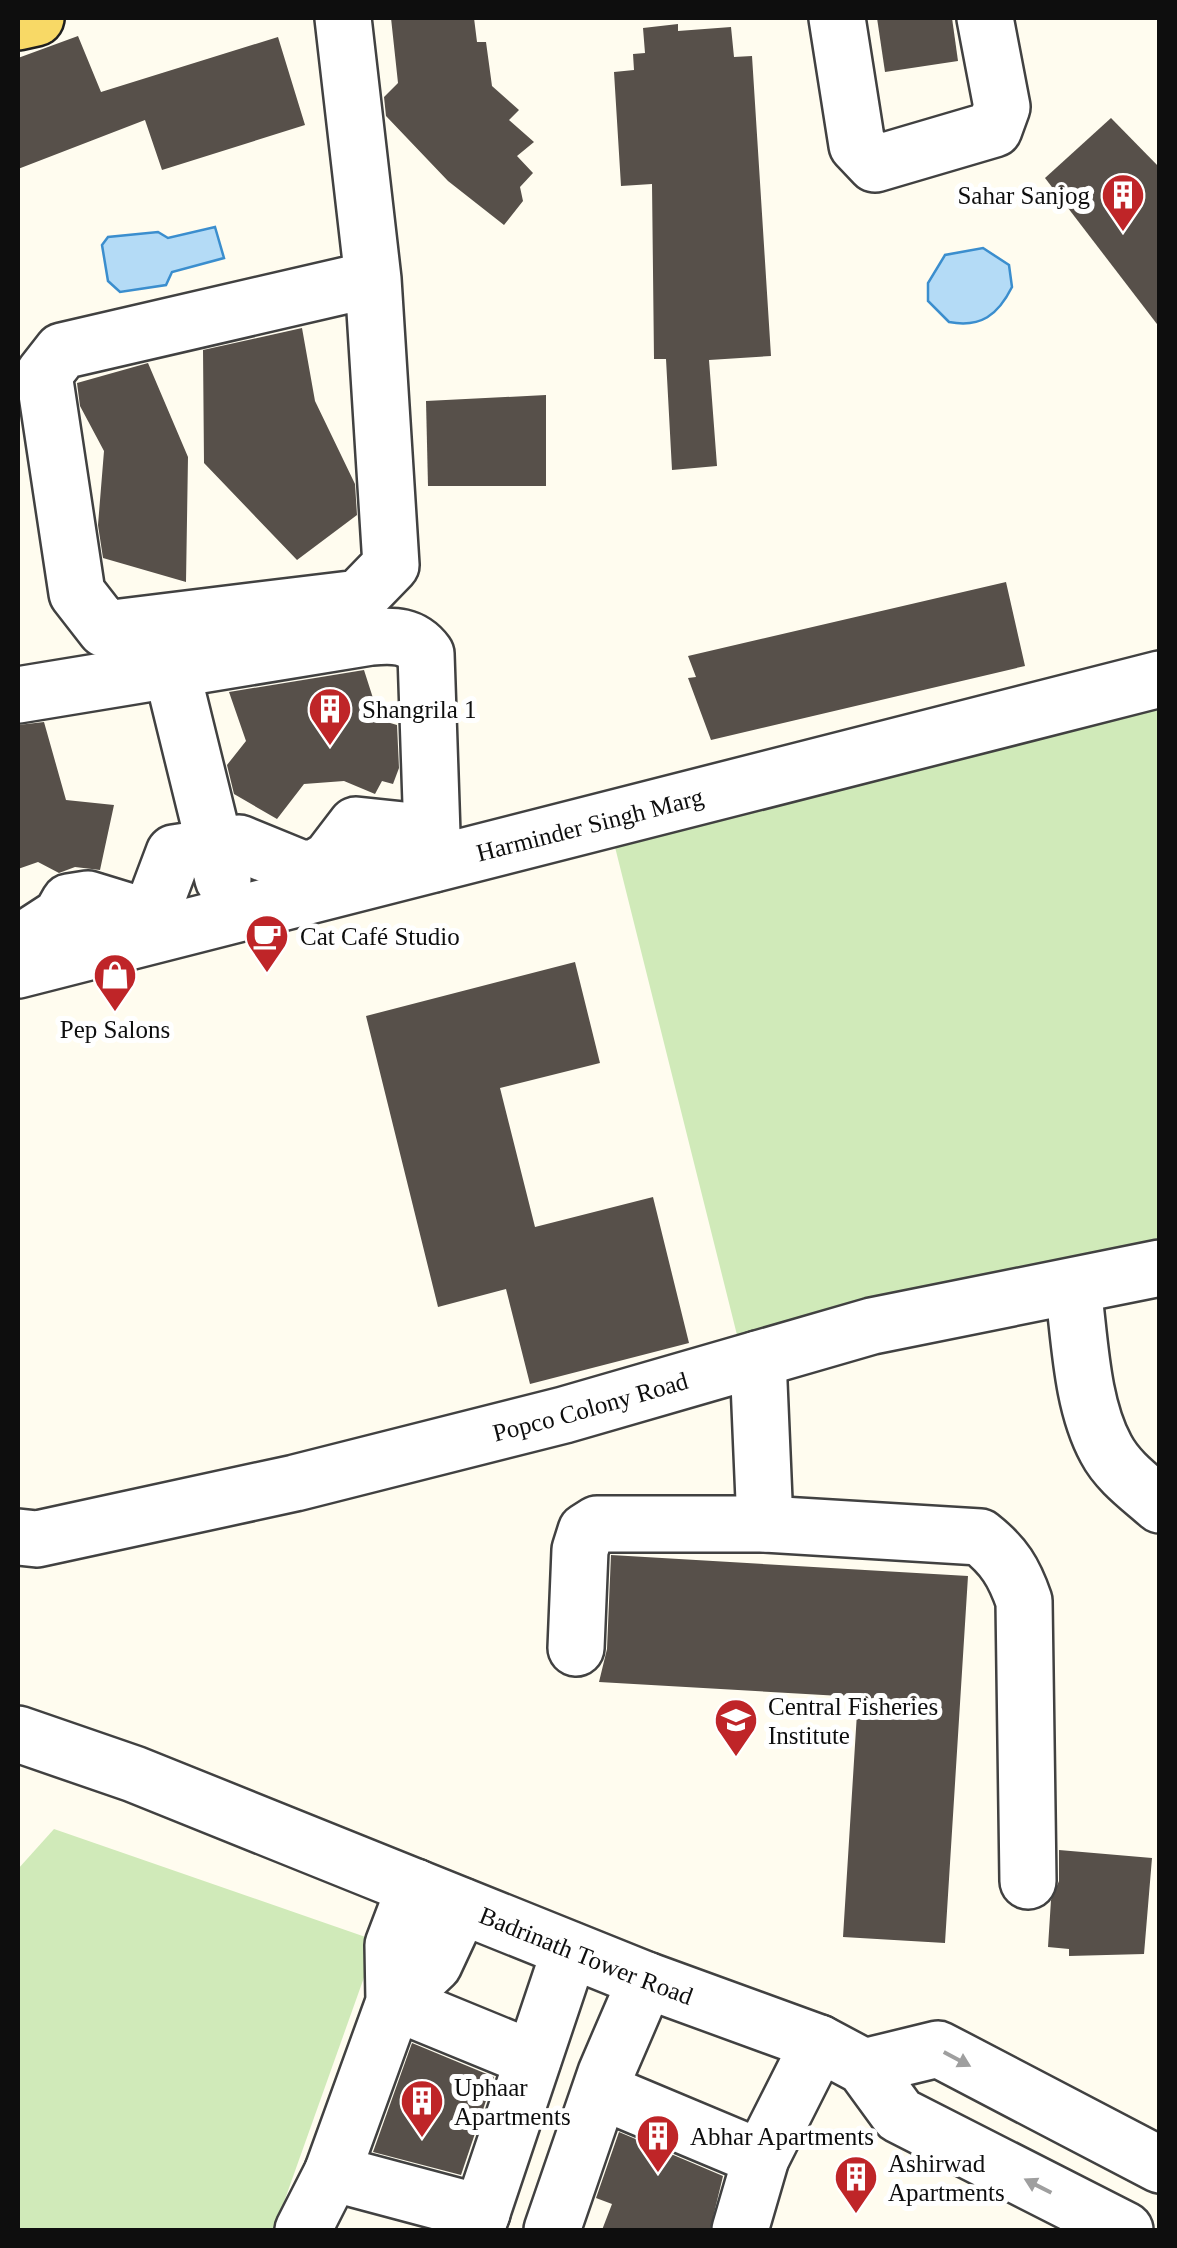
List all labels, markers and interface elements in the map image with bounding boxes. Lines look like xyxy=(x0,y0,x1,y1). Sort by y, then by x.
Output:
building icon: Sahar Sanjog xyxy=(1100,172,1146,233)
place label: Sahar Sanjog xyxy=(957,182,1090,209)
building icon: Shangrila 1 xyxy=(307,686,353,747)
place label: Shangrila 1 xyxy=(362,696,477,723)
street label: Harminder Singh Marg xyxy=(474,783,707,867)
cafe icon: Cat Café Studio xyxy=(244,913,290,974)
place label: Cat Café Studio xyxy=(300,923,460,950)
shop icon: Pep Salons xyxy=(92,952,138,1013)
place label: Pep Salons xyxy=(60,1016,170,1043)
street label: Popco Colony Road xyxy=(490,1367,691,1447)
place label: Central Fisheries Institute xyxy=(768,1693,938,1749)
school or university icon: Central Fisheries Institute xyxy=(713,1697,759,1758)
street label: Badrinath Tower Road xyxy=(476,1901,697,2010)
one-way arrow xyxy=(943,2050,972,2067)
place label: Uphaar Apartments xyxy=(454,2074,571,2130)
building icon: Uphaar Apartments xyxy=(399,2078,445,2139)
building icon: Abhar Apartments xyxy=(635,2113,681,2174)
place label: Abhar Apartments xyxy=(690,2123,874,2150)
place label: Ashirwad Apartments xyxy=(888,2150,1005,2206)
building icon: Ashirwad Apartments xyxy=(833,2154,879,2215)
one-way arrow xyxy=(1024,2178,1053,2195)

